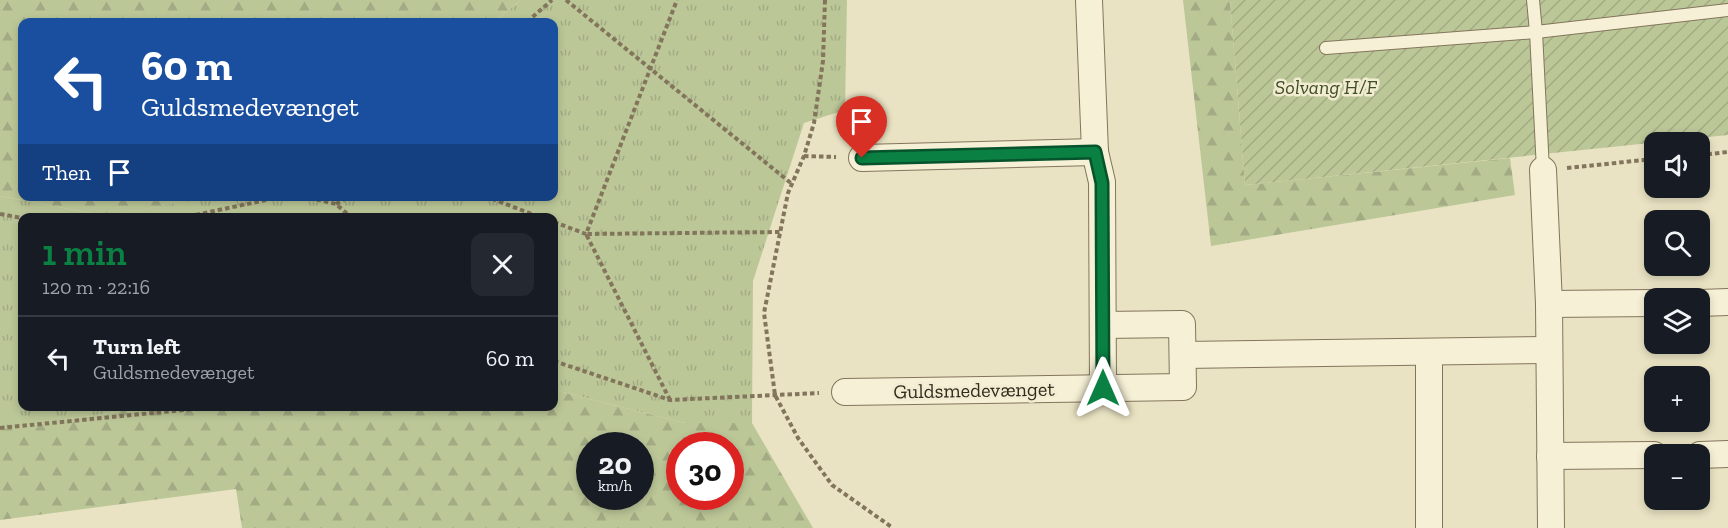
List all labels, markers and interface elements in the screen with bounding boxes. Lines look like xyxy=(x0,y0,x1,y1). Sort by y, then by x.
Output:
text: 60 m xyxy=(141,40,232,91)
icon: left xyxy=(42,42,120,120)
park label: Solvang H/F xyxy=(1275,75,1377,99)
text: Guldsmedevænget xyxy=(141,91,359,123)
pin xyxy=(836,96,887,158)
icon: arrive xyxy=(845,105,878,138)
map controls xyxy=(1644,132,1710,510)
button: sound xyxy=(1644,132,1710,198)
icon: arrive xyxy=(103,156,136,189)
text: Then xyxy=(42,159,91,186)
button: search xyxy=(1644,210,1710,276)
text: 1 min xyxy=(42,231,127,274)
button: close xyxy=(471,233,534,296)
text: 120 m · 22:16 xyxy=(42,275,150,299)
button: layers xyxy=(1644,288,1710,354)
text: Turn left xyxy=(93,333,180,360)
icon: left xyxy=(42,342,75,375)
text: 60 m xyxy=(486,345,534,372)
position arrow xyxy=(1071,356,1135,420)
text: Guldsmedevænget xyxy=(93,360,254,384)
button: + xyxy=(1644,366,1710,432)
street label: Guldsmedevænget xyxy=(893,377,1055,403)
speed limit sign: 30 xyxy=(666,432,744,510)
button: − xyxy=(1644,444,1710,510)
text: 20 xyxy=(598,446,632,482)
text: km/h xyxy=(598,477,632,495)

